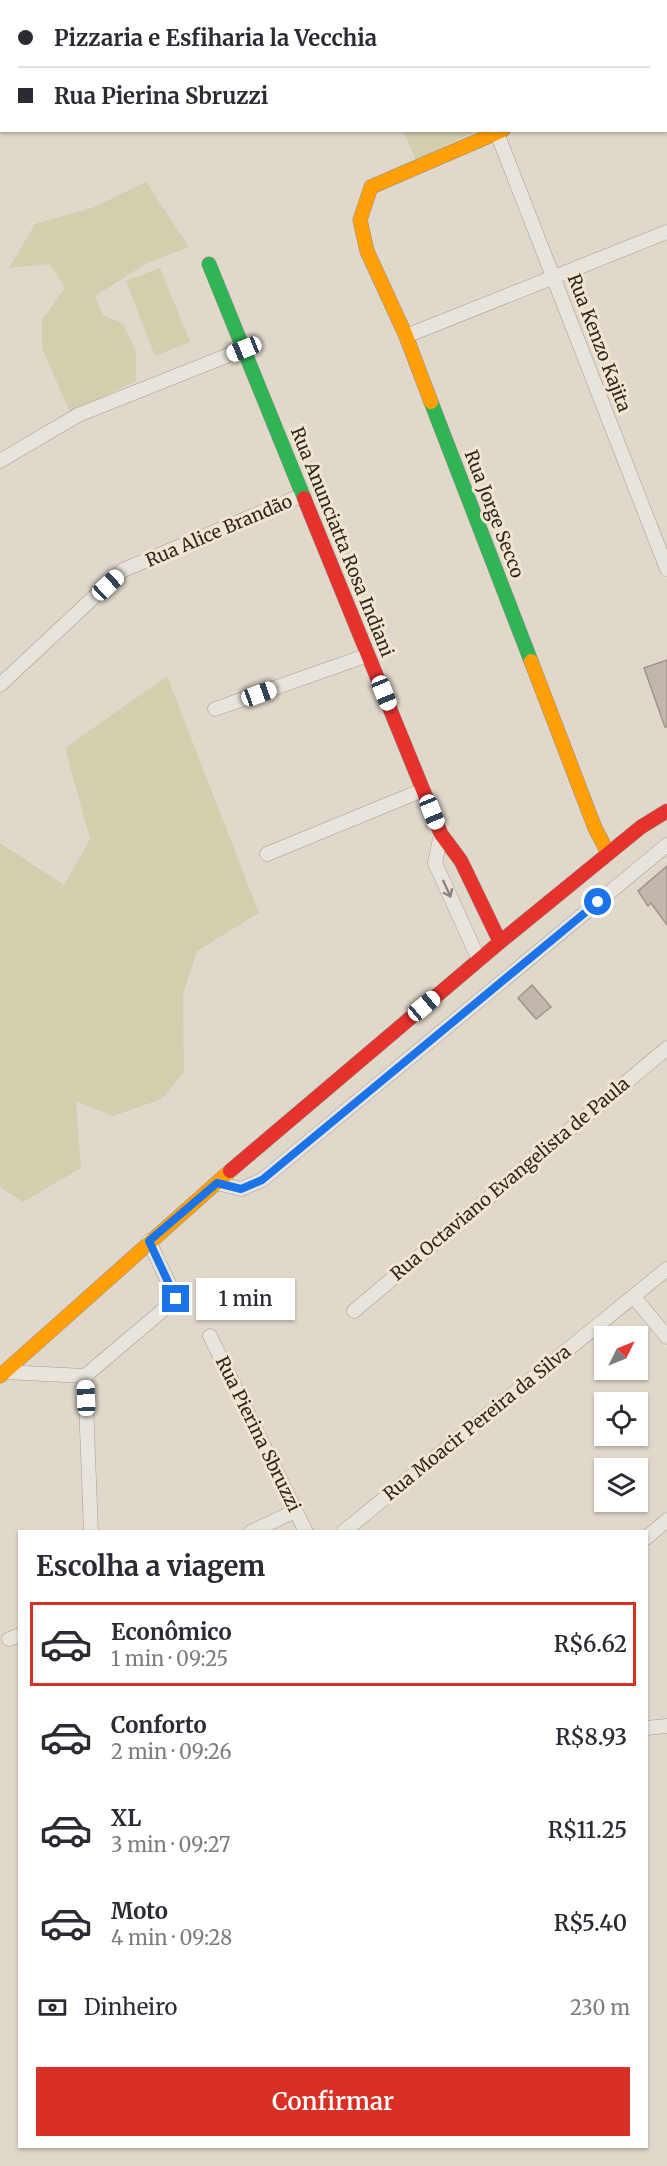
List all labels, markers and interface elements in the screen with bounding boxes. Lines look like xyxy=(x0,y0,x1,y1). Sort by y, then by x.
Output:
text: Pizzaria e Esfiharia la Vecchia xyxy=(54,24,377,52)
text: Rua Pierina Sbruzzi xyxy=(54,82,268,110)
street label: Rua Kenzo Kajita xyxy=(563,271,636,415)
car xyxy=(224,334,264,364)
street label: Rua Anunciatta Rosa Indiani xyxy=(286,424,399,660)
street label: Rua Jorge Secco xyxy=(460,447,529,581)
street label: Rua Alice Brandão xyxy=(142,489,296,572)
car xyxy=(89,566,127,604)
car xyxy=(369,673,399,713)
car xyxy=(239,679,279,709)
car xyxy=(417,792,447,832)
one-way arrow xyxy=(441,880,453,898)
route start xyxy=(584,888,611,915)
car xyxy=(404,988,444,1024)
street label: Rua Octaviano Evangelista de Paula xyxy=(386,1072,634,1285)
callout: 1 min xyxy=(197,1278,296,1320)
route end xyxy=(162,1285,189,1312)
text: 1 min xyxy=(219,1286,272,1311)
north arrow xyxy=(594,1326,648,1380)
map controls xyxy=(594,1326,648,1512)
street label: Rua Moacir Pereira da Silva xyxy=(378,1340,575,1505)
street label: Rua Pierina Sbruzzi xyxy=(211,1352,306,1515)
car xyxy=(76,1380,96,1416)
button: locate xyxy=(594,1392,648,1446)
button: layers xyxy=(594,1458,648,1512)
text: Escolha a viagem xyxy=(36,1549,265,1583)
icon: car xyxy=(39,1617,93,1671)
text: Econômico xyxy=(111,1618,232,1646)
text: R$6.62 xyxy=(554,1630,627,1658)
text: 1 min · 09:25 xyxy=(111,1646,228,1671)
icon: car xyxy=(39,1710,93,1764)
text: Conforto xyxy=(111,1711,207,1739)
text: R$8.93 xyxy=(555,1723,627,1751)
text: 2 min · 09:26 xyxy=(111,1739,232,1764)
icon: car xyxy=(39,1803,93,1857)
text: XL xyxy=(111,1804,141,1832)
text: R$11.25 xyxy=(548,1816,627,1844)
text: 3 min · 09:27 xyxy=(111,1832,230,1857)
icon: car xyxy=(39,1896,93,1950)
text: Moto xyxy=(111,1897,168,1925)
text: R$5.40 xyxy=(554,1909,627,1937)
text: 4 min · 09:28 xyxy=(111,1925,232,1950)
icon: cash xyxy=(36,1991,69,2024)
text: Dinheiro xyxy=(84,1993,177,2021)
text: 230 m xyxy=(570,1995,630,2020)
button: Confirmar xyxy=(36,2067,630,2136)

